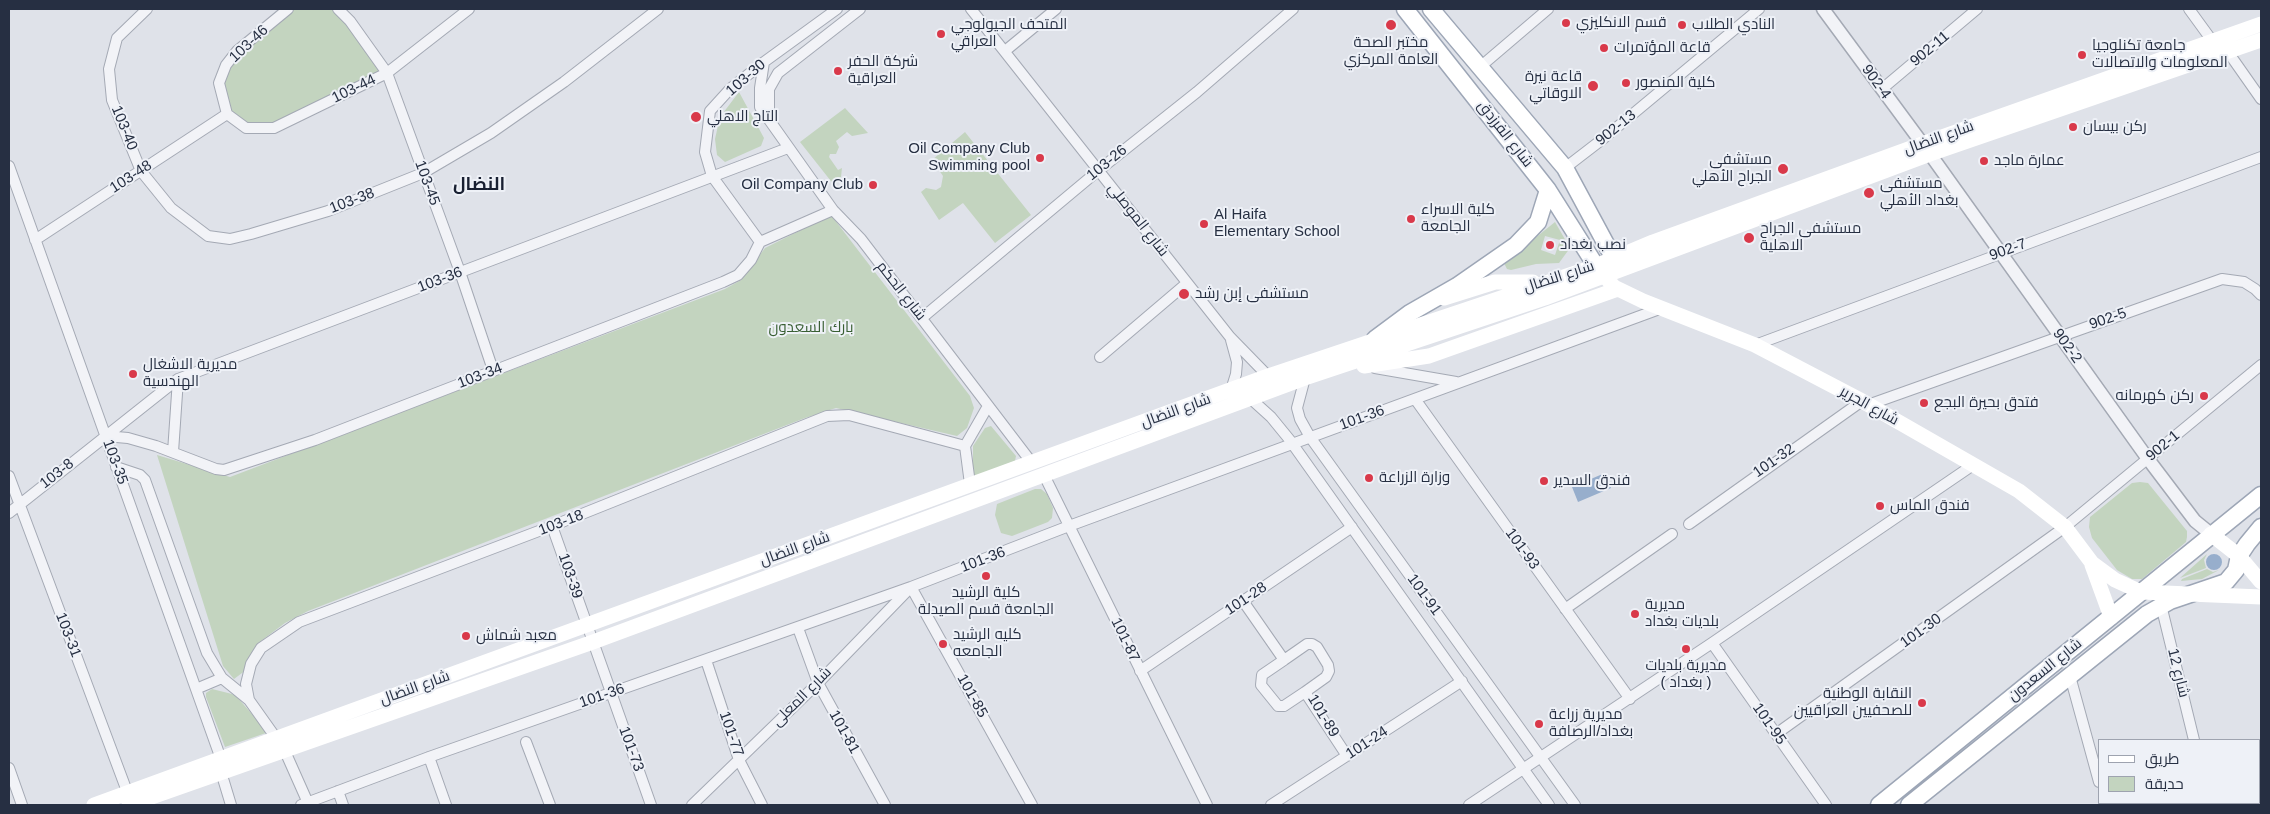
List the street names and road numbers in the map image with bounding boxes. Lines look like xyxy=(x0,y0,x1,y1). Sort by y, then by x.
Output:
street label: 103-46 xyxy=(226,21,272,67)
street label: 902-11 xyxy=(1907,27,1953,71)
street label: 103-30 xyxy=(722,56,770,100)
street label: 902-4 xyxy=(1857,61,1895,103)
street label: 103-44 xyxy=(329,71,379,107)
street label: شارع الفرزدق xyxy=(1473,97,1537,171)
street label: 103-40 xyxy=(107,103,141,153)
street label: 902-13 xyxy=(1592,106,1640,150)
street label: شارع النضال xyxy=(1902,117,1976,159)
street label: 103-26 xyxy=(1083,141,1131,185)
street label: 103-48 xyxy=(107,157,155,197)
street label: 103-45 xyxy=(411,158,443,208)
street label: شارع الموصلي xyxy=(1104,180,1172,260)
street label: 103-38 xyxy=(327,184,377,218)
street label: 902-7 xyxy=(1987,235,2029,265)
street label: شارع النضال xyxy=(1522,257,1596,297)
street label: شارع الحكم xyxy=(872,258,930,324)
street label: 103-36 xyxy=(415,263,465,297)
street label: 902-5 xyxy=(2087,304,2129,334)
street label: 902-2 xyxy=(2048,325,2086,367)
street label: 103-34 xyxy=(455,359,505,393)
street label: شارع الجرير xyxy=(1836,382,1902,430)
street label: شارع النضال xyxy=(1139,390,1213,432)
street label: 101-36 xyxy=(1337,402,1387,434)
street label: 902-1 xyxy=(2143,427,2183,465)
street label: 103-35 xyxy=(99,437,131,487)
street label: 101-32 xyxy=(1750,440,1798,482)
street label: 103-8 xyxy=(36,455,78,493)
street label: 103-18 xyxy=(536,506,586,540)
street label: 101-93 xyxy=(1501,525,1543,573)
street label: شارع النضال xyxy=(758,528,832,570)
street label: 101-36 xyxy=(958,543,1008,577)
street label: 103-39 xyxy=(554,551,586,601)
street label: 101-91 xyxy=(1403,571,1445,619)
street label: 101-28 xyxy=(1222,578,1270,620)
street label: 103-31 xyxy=(51,610,85,660)
street label: 101-30 xyxy=(1897,610,1945,652)
street label: 101-87 xyxy=(1107,615,1143,665)
street label: شارع السعدون xyxy=(2004,635,2086,705)
street label: شارع 12 xyxy=(2163,647,2193,699)
street label: شارع المعلى xyxy=(768,663,836,731)
street label: شارع النضال xyxy=(378,667,452,709)
street label: 101-85 xyxy=(953,671,991,721)
street label: 101-36 xyxy=(577,680,627,712)
street label: 101-89 xyxy=(1303,691,1343,741)
street label: 101-95 xyxy=(1748,700,1790,748)
street label: 101-81 xyxy=(825,707,863,757)
street label: 101-77 xyxy=(715,709,747,759)
street label: 101-24 xyxy=(1343,723,1391,763)
street label: 101-73 xyxy=(615,724,647,774)

